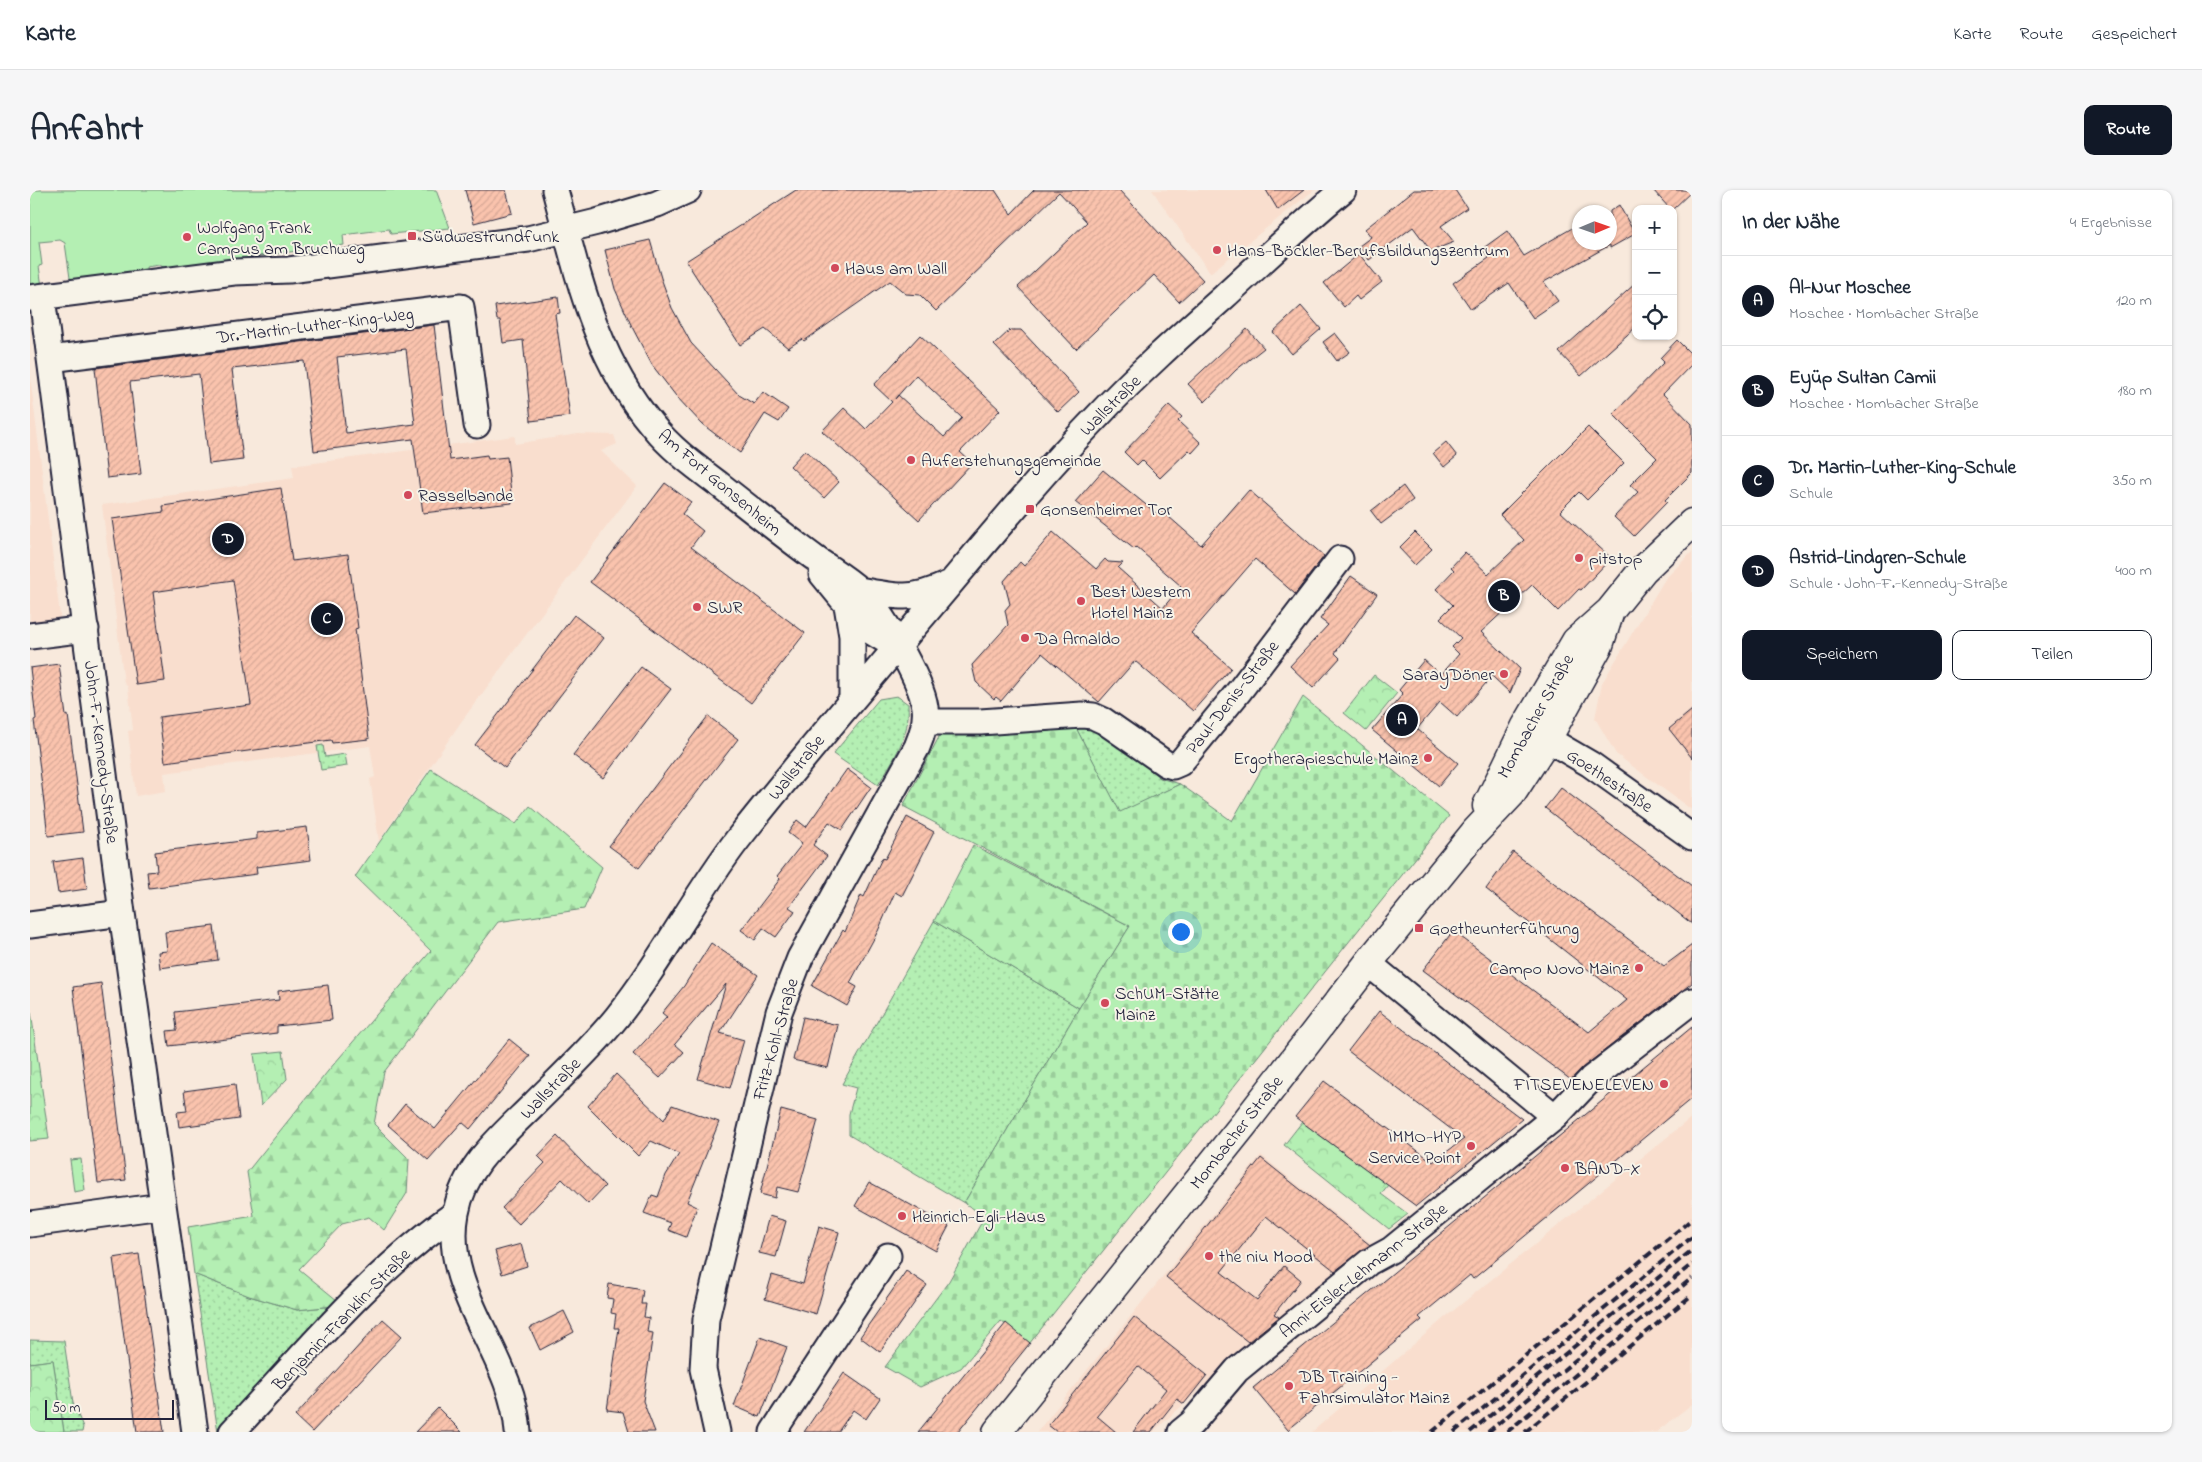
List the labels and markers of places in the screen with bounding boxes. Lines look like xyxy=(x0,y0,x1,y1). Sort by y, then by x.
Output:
place label: Wolfgang Frank Campus am Bruchweg xyxy=(197,216,365,264)
place label: Südwestrundfunk xyxy=(422,225,559,251)
marker: Südwestrundfunk xyxy=(406,230,418,242)
marker: Wolfgang Frank Campus am Bruchweg xyxy=(181,231,193,243)
place label: Hans-Böckler-Berufsbildungszentrum xyxy=(1227,239,1509,266)
marker: Hans-Böckler-Berufsbildungszentrum xyxy=(1211,244,1223,256)
place label: Haus am Wall xyxy=(845,257,947,283)
marker: Haus am Wall xyxy=(829,262,841,274)
place label: Auferstehungsgemeinde xyxy=(921,449,1102,476)
marker: Auferstehungsgemeinde xyxy=(905,454,917,466)
place label: Rasselbande xyxy=(418,484,514,510)
marker: Rasselbande xyxy=(402,489,414,501)
place label: Gonsenheimer Tor xyxy=(1040,498,1173,524)
marker: Gonsenheimer Tor xyxy=(1024,503,1036,515)
pin: D xyxy=(212,520,244,558)
place label: pitstop xyxy=(1589,547,1643,573)
marker: pitstop xyxy=(1573,552,1585,564)
pin: B xyxy=(1488,577,1520,615)
place label: Best Western Hotel Mainz xyxy=(1090,580,1191,627)
marker: Best Western Hotel Mainz xyxy=(1075,595,1087,607)
place label: SWR xyxy=(707,596,743,622)
pin: C xyxy=(311,600,343,638)
marker: SWR xyxy=(691,601,703,613)
place label: Da Arnaldo xyxy=(1034,627,1120,653)
marker: Da Arnaldo xyxy=(1019,632,1031,644)
place label: SarayDöner xyxy=(1402,663,1494,689)
marker: SarayDöner xyxy=(1498,668,1510,680)
pin: A xyxy=(1386,701,1418,739)
place label: Ergotherapieschule Mainz xyxy=(1233,747,1418,774)
marker: Ergotherapieschule Mainz xyxy=(1422,752,1434,764)
place label: Goetheunterführung xyxy=(1429,917,1579,944)
marker: Goetheunterführung xyxy=(1413,922,1425,934)
place label: Campo Novo Mainz xyxy=(1489,957,1629,983)
marker: Campo Novo Mainz xyxy=(1633,962,1645,974)
place label: SchUM-Stätte Mainz xyxy=(1115,982,1220,1029)
marker: SchUM-Stätte Mainz xyxy=(1099,997,1111,1009)
place label: FITSEVENELEVEN xyxy=(1513,1073,1654,1099)
marker: FITSEVENELEVEN xyxy=(1658,1078,1670,1090)
place label: IMMO-HYP Service Point xyxy=(1368,1125,1462,1172)
marker: IMMO-HYP Service Point xyxy=(1465,1140,1477,1152)
place label: BAND-X xyxy=(1574,1157,1641,1183)
marker: BAND-X xyxy=(1559,1162,1571,1174)
place label: Heinrich-Egli-Haus xyxy=(912,1205,1046,1232)
marker: Heinrich-Egli-Haus xyxy=(896,1210,908,1222)
place label: the niu Mood xyxy=(1219,1245,1313,1271)
marker: the niu Mood xyxy=(1203,1250,1215,1262)
place label: DB Training - Fahrsimulator Mainz xyxy=(1298,1365,1450,1412)
marker: DB Training - Fahrsimulator Mainz xyxy=(1283,1380,1295,1392)

